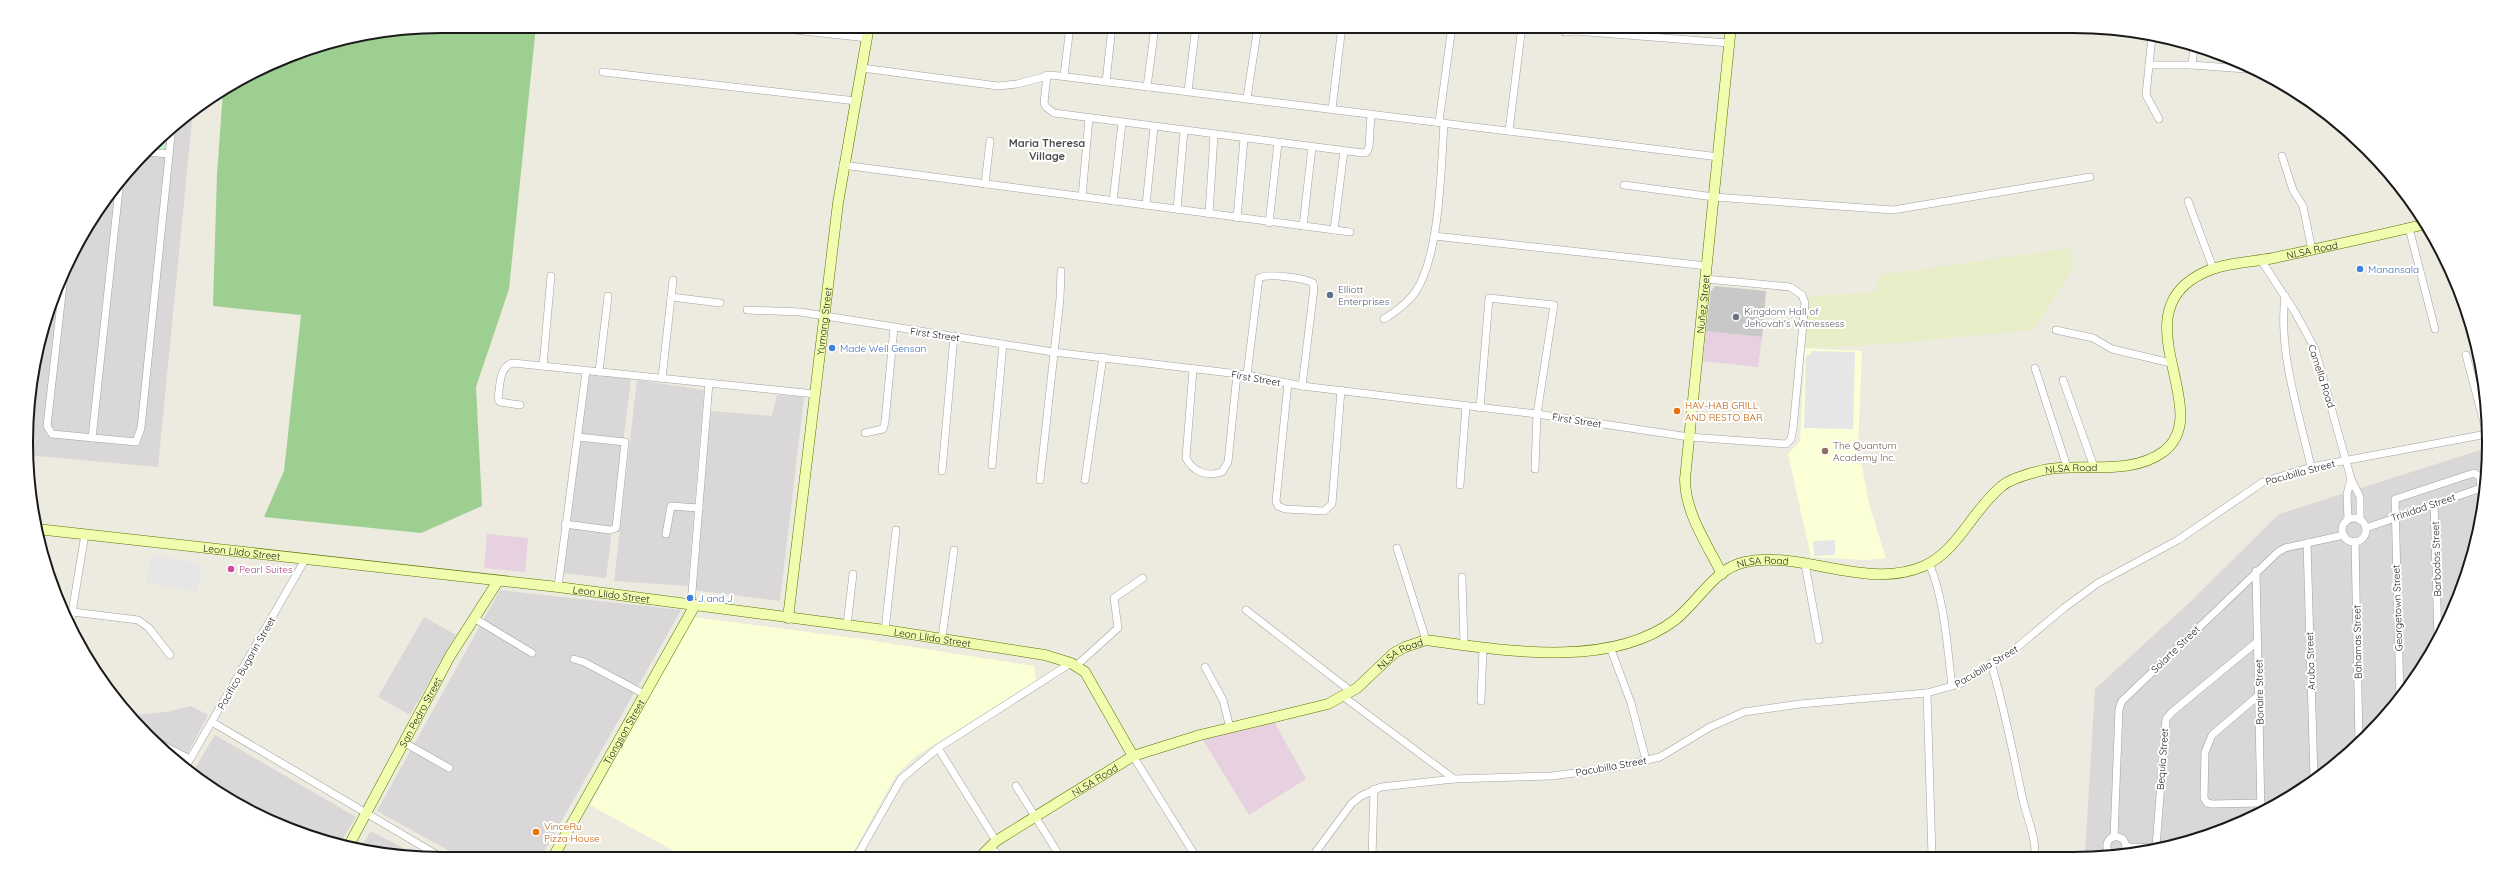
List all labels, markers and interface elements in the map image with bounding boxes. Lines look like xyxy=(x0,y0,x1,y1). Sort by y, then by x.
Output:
district label: Maria Theresa Village xyxy=(1009,136,1085,163)
street label: NLSA Road xyxy=(2285,238,2339,262)
place label: Manansala xyxy=(2368,263,2419,276)
marker: Manansala xyxy=(2355,264,2365,274)
street label: Nuñez Street xyxy=(1694,273,1713,334)
place label: Elliott Enterprises xyxy=(1338,283,1390,308)
street label: Yumang Street xyxy=(814,286,835,356)
marker: Elliott Enterprises xyxy=(1325,290,1335,300)
place label: Kingdom Hall of Jehovah's Witnessess xyxy=(1744,305,1845,330)
marker: Kingdom Hall of Jehovah's Witnessess xyxy=(1731,312,1741,322)
street label: First Street xyxy=(909,325,961,344)
place label: Made Well Gensan xyxy=(840,342,926,355)
marker: Made Well Gensan xyxy=(827,343,837,353)
street label: Camella Road xyxy=(2305,343,2338,409)
street label: First Street xyxy=(1230,368,1282,389)
place label: HAV-HAB GRILL AND RESTO BAR xyxy=(1685,399,1763,424)
marker: HAV-HAB GRILL AND RESTO BAR xyxy=(1672,406,1682,416)
street label: First Street xyxy=(1551,410,1603,431)
place label: The Quantum Academy Inc. xyxy=(1833,439,1897,464)
marker: The Quantum Academy Inc. xyxy=(1820,446,1830,456)
street label: Pacubilla Street xyxy=(2264,457,2337,488)
street label: NLSA Road xyxy=(2044,461,2097,477)
street label: Trinidad Street xyxy=(2389,490,2458,525)
street label: Barbados Street xyxy=(2429,520,2444,597)
street label: Leon Llido Street xyxy=(202,542,282,563)
street label: NLSA Road xyxy=(1735,554,1789,571)
place label: Pearl Suites xyxy=(239,563,293,576)
marker: Pearl Suites xyxy=(226,564,236,574)
street label: Georgetown Street xyxy=(2389,564,2406,652)
street label: Leon Llido Street xyxy=(572,583,651,606)
place label: J and J xyxy=(698,592,733,605)
marker: J and J xyxy=(685,593,695,603)
street label: Bahamas Street xyxy=(2350,604,2365,679)
street label: Pacifico Bugarin Street xyxy=(215,614,279,712)
street label: Solarte Street xyxy=(2148,622,2203,676)
street label: Leon Llido Street xyxy=(893,625,972,650)
street label: Aruba Street xyxy=(2303,631,2318,690)
street label: NLSA Road xyxy=(1374,635,1425,673)
street label: Pacubilla Street xyxy=(1952,642,2021,690)
street label: Bonaire Street xyxy=(2252,658,2267,725)
street label: San Pedro Street xyxy=(397,674,445,750)
street label: Tiongson Street xyxy=(601,697,648,767)
street label: Bequia Street xyxy=(2154,727,2171,790)
street label: Pacubilla Street xyxy=(1575,754,1648,779)
street label: NLSA Road xyxy=(1069,761,1120,800)
place label: VinceRu Pizza House xyxy=(544,820,600,845)
marker: VinceRu Pizza House xyxy=(531,827,541,837)

